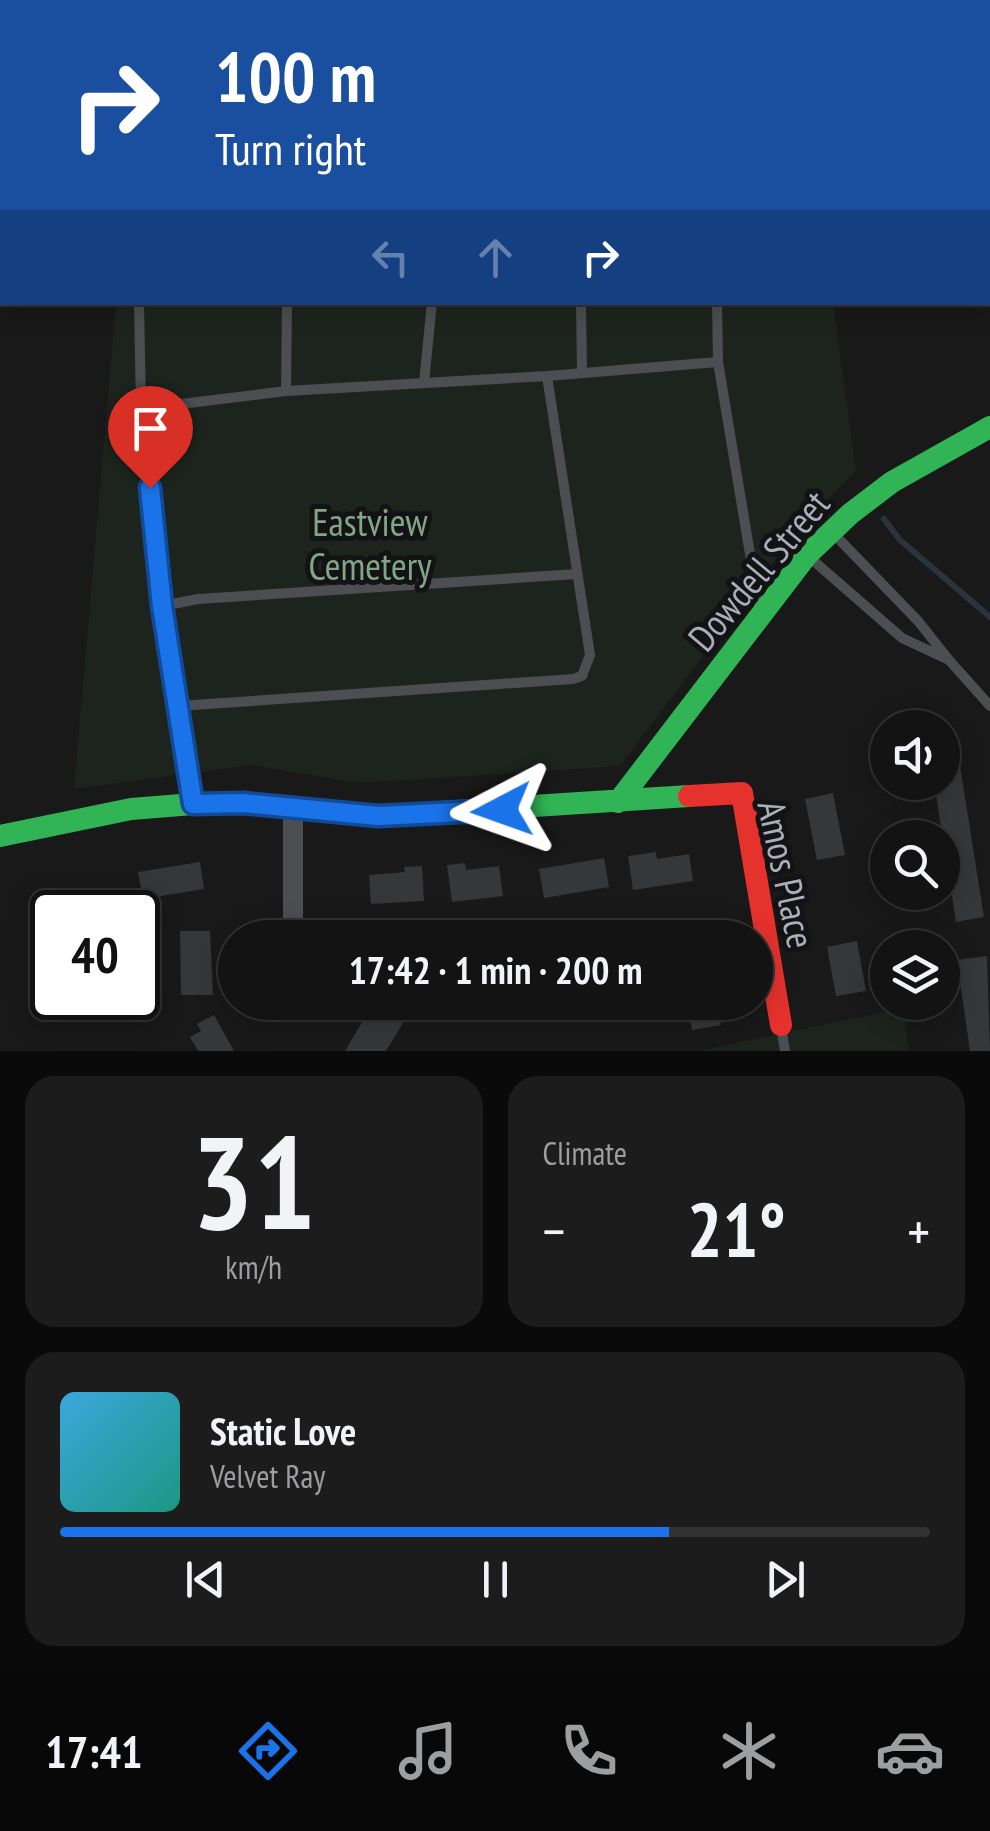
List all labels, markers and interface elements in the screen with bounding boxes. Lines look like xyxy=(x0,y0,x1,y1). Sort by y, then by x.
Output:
text: 100 m xyxy=(215,31,376,121)
icon: right xyxy=(50,40,180,170)
text: Turn right xyxy=(215,119,366,177)
icon: left xyxy=(363,230,418,285)
icon: ahead xyxy=(468,230,523,285)
icon: right xyxy=(573,230,628,285)
pin xyxy=(108,386,193,489)
icon: arrive xyxy=(123,401,178,456)
street label: Dowdell Street xyxy=(677,479,840,660)
park label: Eastview Cemetery xyxy=(308,497,432,590)
map controls xyxy=(870,710,960,1020)
button: sound xyxy=(870,710,960,800)
position arrow xyxy=(450,758,554,862)
street label: Amos Place xyxy=(747,796,827,952)
button: search xyxy=(870,820,960,910)
speed limit sign: 40 xyxy=(30,890,160,1020)
button: layers xyxy=(870,930,960,1020)
text: 17:42 · 1 min · 200 m xyxy=(349,945,642,994)
text: 31 xyxy=(192,1097,316,1265)
text: Climate xyxy=(543,1132,627,1174)
text: 21° xyxy=(687,1181,786,1278)
text: − xyxy=(543,1195,565,1266)
text: + xyxy=(907,1195,930,1266)
text: km/h xyxy=(225,1246,282,1288)
text: Static Love xyxy=(210,1406,356,1455)
text: Velvet Ray xyxy=(210,1455,325,1497)
icon: previous xyxy=(178,1552,233,1607)
icon: pause xyxy=(468,1552,523,1607)
icon: next xyxy=(758,1552,813,1607)
icon: directions xyxy=(233,1716,303,1786)
icon: music xyxy=(393,1716,463,1786)
icon: phone xyxy=(554,1716,624,1786)
icon: climate xyxy=(714,1716,784,1786)
icon: car xyxy=(875,1716,945,1786)
text: 17:41 xyxy=(45,1722,143,1780)

